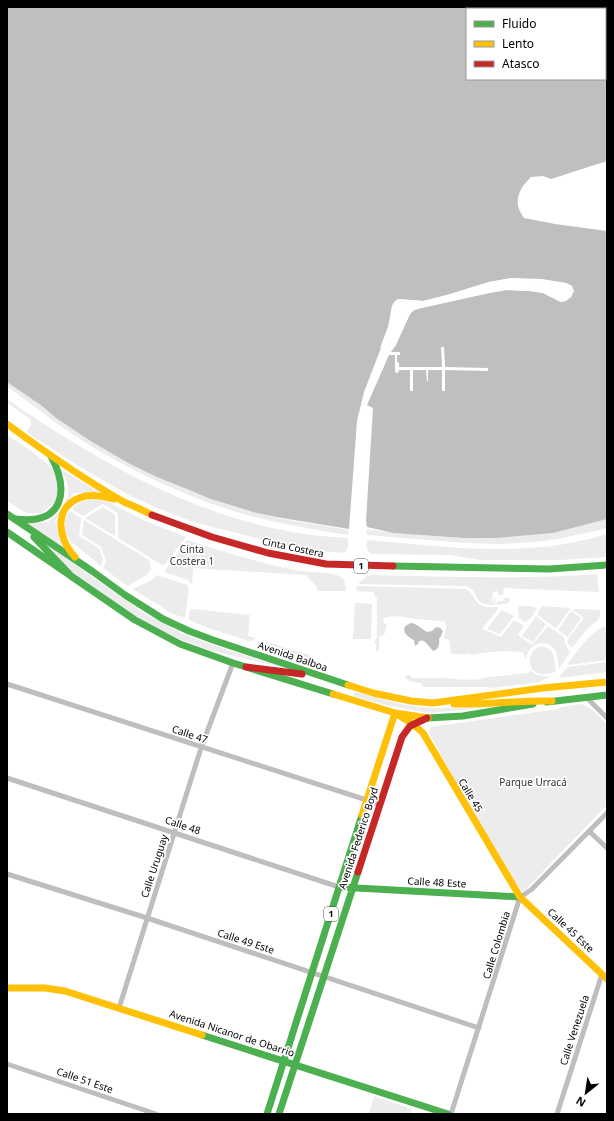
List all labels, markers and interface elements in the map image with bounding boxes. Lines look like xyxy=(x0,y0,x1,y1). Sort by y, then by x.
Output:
legend xyxy=(466,8,606,80)
text: Fluido xyxy=(502,15,536,32)
text: Lento xyxy=(502,35,534,52)
text: Atasco xyxy=(502,55,540,72)
street label: Cinta Costera xyxy=(261,534,325,560)
park label: Cinta Costera 1 xyxy=(170,542,214,568)
road number: 1 xyxy=(354,559,368,573)
street label: Avenida Balboa xyxy=(256,638,330,674)
street label: Calle 47 xyxy=(170,722,210,746)
park label: Parque Urracá xyxy=(499,775,567,789)
street label: Calle 45 xyxy=(456,776,487,815)
street label: Avenida Federico Boyd xyxy=(335,785,381,891)
street label: Calle 48 xyxy=(163,813,203,837)
street label: Calle Uruguay xyxy=(137,832,171,900)
street label: Calle 48 Este xyxy=(407,873,467,891)
street label: Calle 45 Este xyxy=(545,905,598,955)
road number: 1 xyxy=(324,907,338,921)
street label: Calle Colombia xyxy=(479,909,513,981)
street label: Calle 49 Este xyxy=(216,925,277,957)
street label: Calle Venezuela xyxy=(556,993,592,1067)
street label: Avenida Nicanor de Obarrio xyxy=(168,1006,296,1060)
street label: Calle 51 Este xyxy=(55,1064,115,1096)
north arrow xyxy=(566,1073,606,1113)
text: N xyxy=(573,1093,588,1111)

